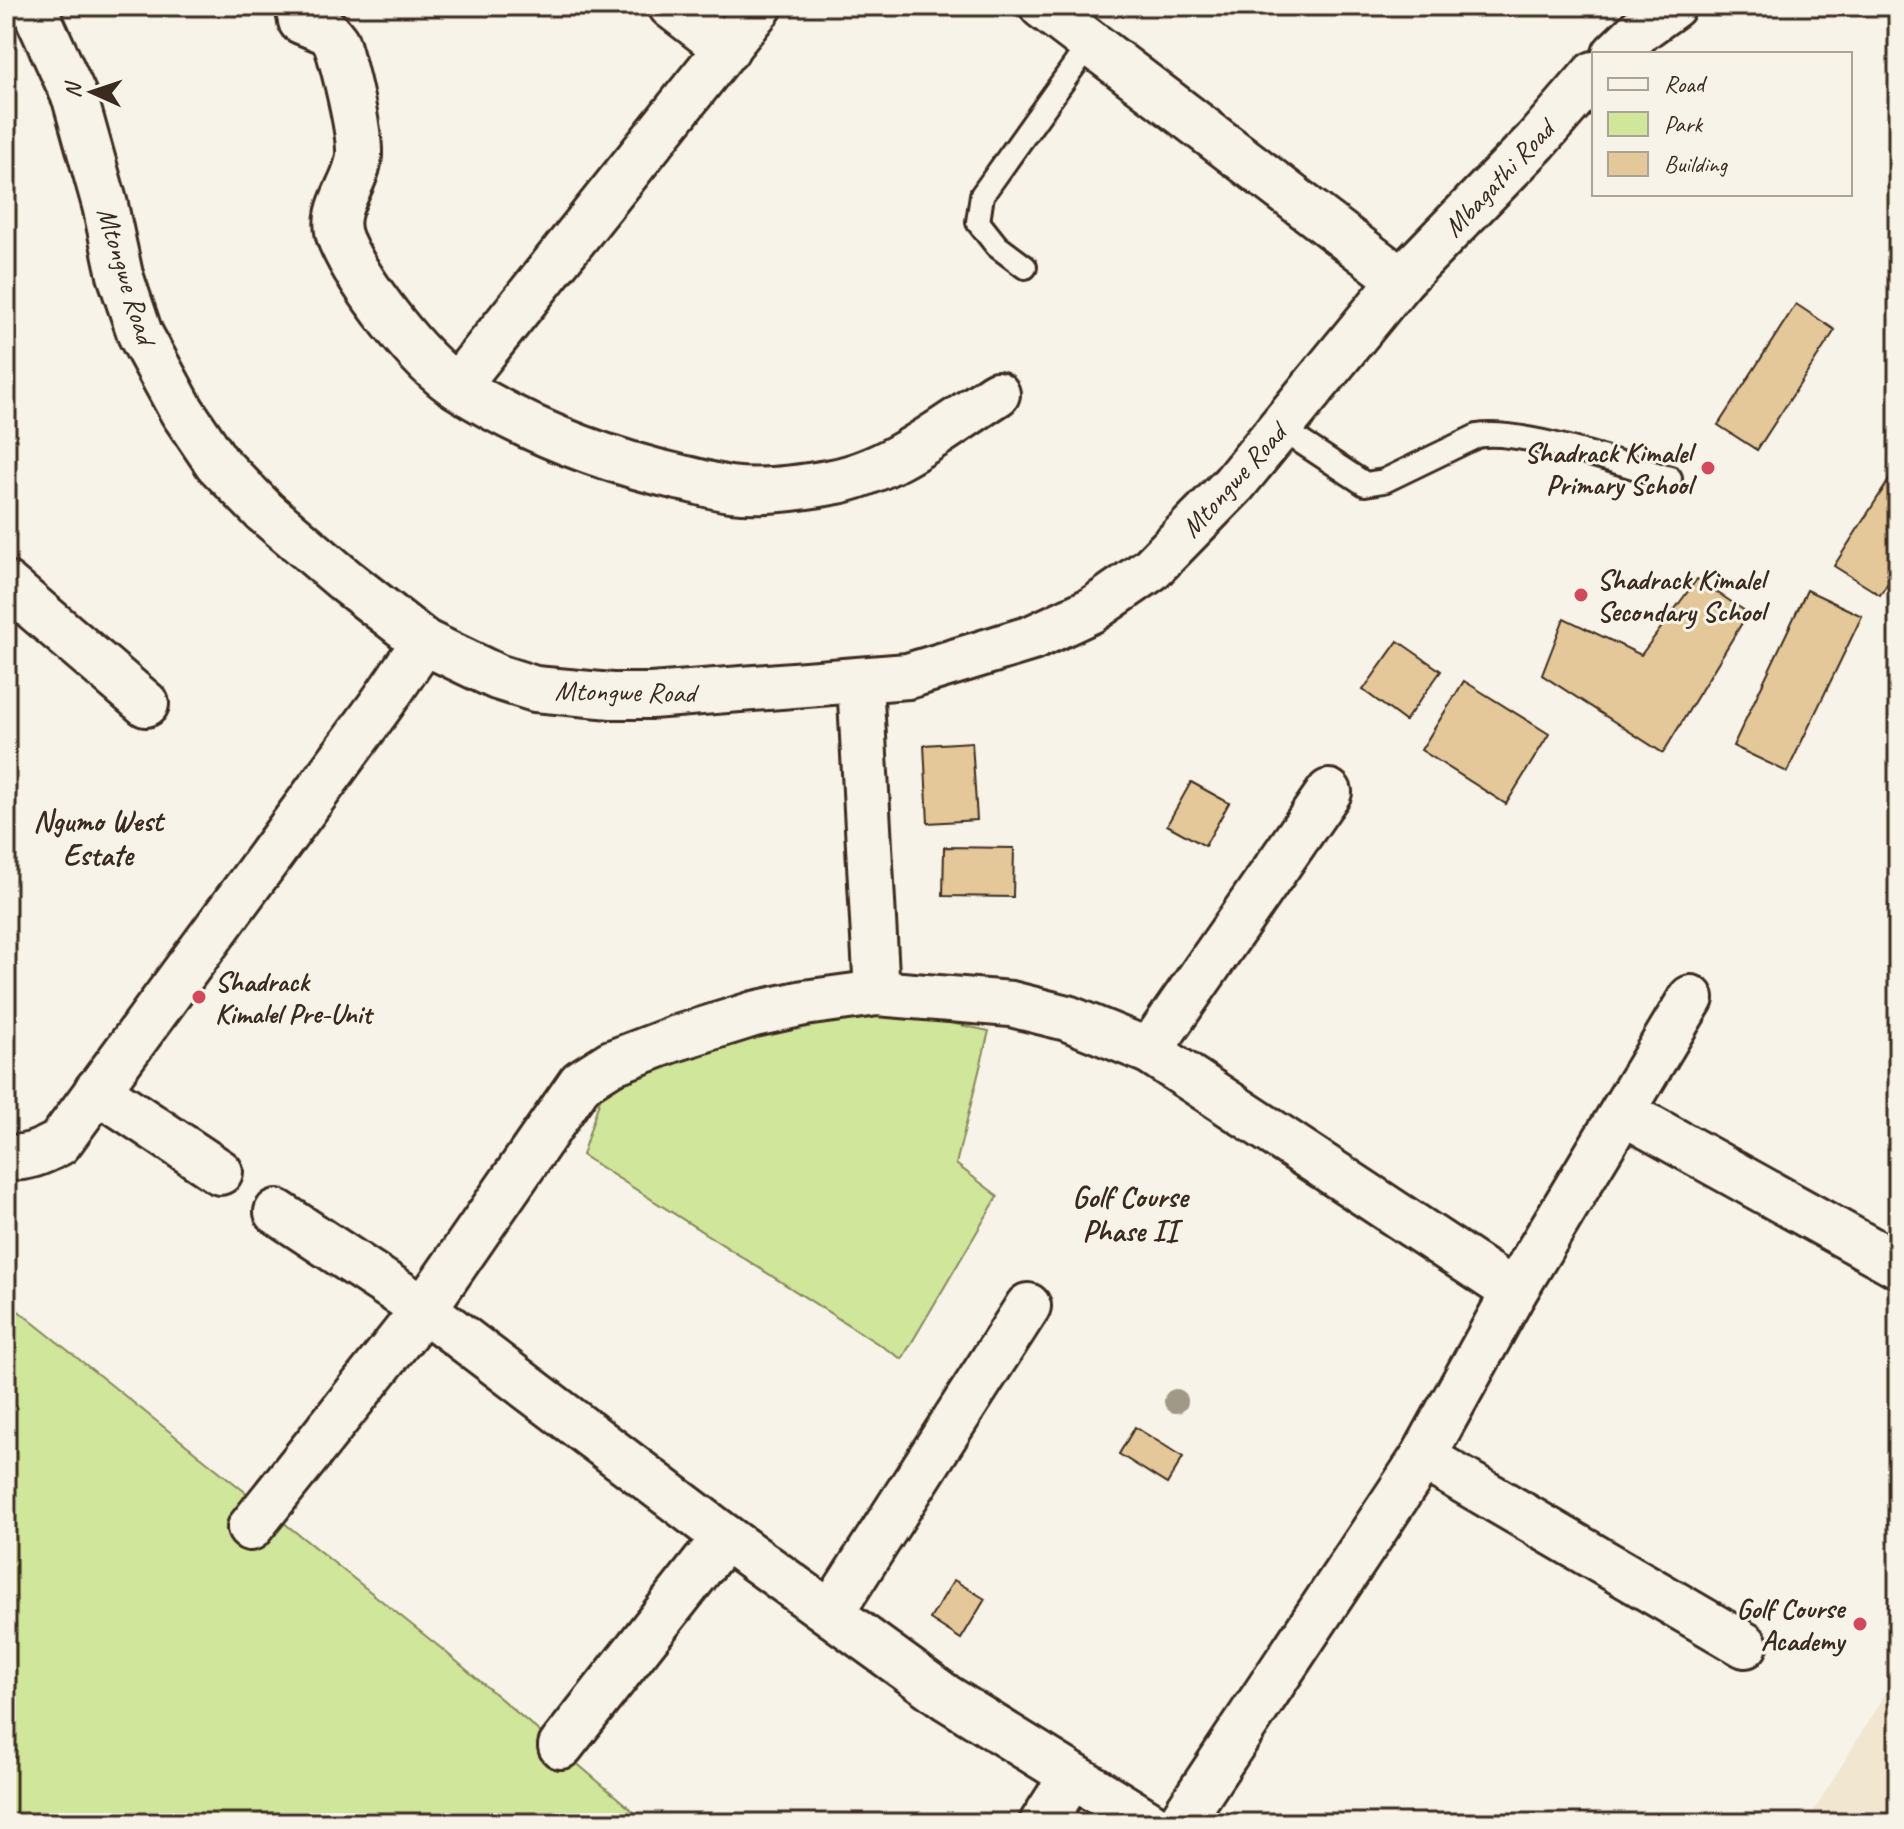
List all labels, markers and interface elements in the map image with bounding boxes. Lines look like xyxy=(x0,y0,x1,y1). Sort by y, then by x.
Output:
north arrow xyxy=(52,52,132,132)
legend xyxy=(1592,52,1852,196)
text: Road xyxy=(1664,69,1708,99)
text: N xyxy=(59,80,88,99)
text: Park xyxy=(1664,109,1704,139)
street label: Mbagathi Road xyxy=(1435,110,1564,244)
text: Building xyxy=(1664,149,1729,179)
street label: Mtongwe Road xyxy=(89,203,165,351)
street label: Mtongwe Road xyxy=(1173,413,1296,544)
place label: Shadrack Kimalel Primary School xyxy=(1524,435,1698,502)
marker: Shadrack Kimalel Primary School xyxy=(1699,459,1717,477)
place label: Shadrack Kimalel Secondary School xyxy=(1597,562,1770,630)
marker: Shadrack Kimalel Secondary School xyxy=(1572,586,1590,604)
street label: Mtongwe Road xyxy=(554,673,700,710)
district label: Ngumo West Estate xyxy=(33,802,166,874)
place label: Shadrack Kimalel Pre-Unit xyxy=(215,964,375,1031)
marker: Shadrack Kimalel Pre-Unit xyxy=(190,988,208,1006)
district label: Golf Course Phase II xyxy=(1072,1178,1191,1250)
place label: Golf Course Academy xyxy=(1736,1591,1847,1658)
marker: Golf Course Academy xyxy=(1851,1615,1869,1633)

